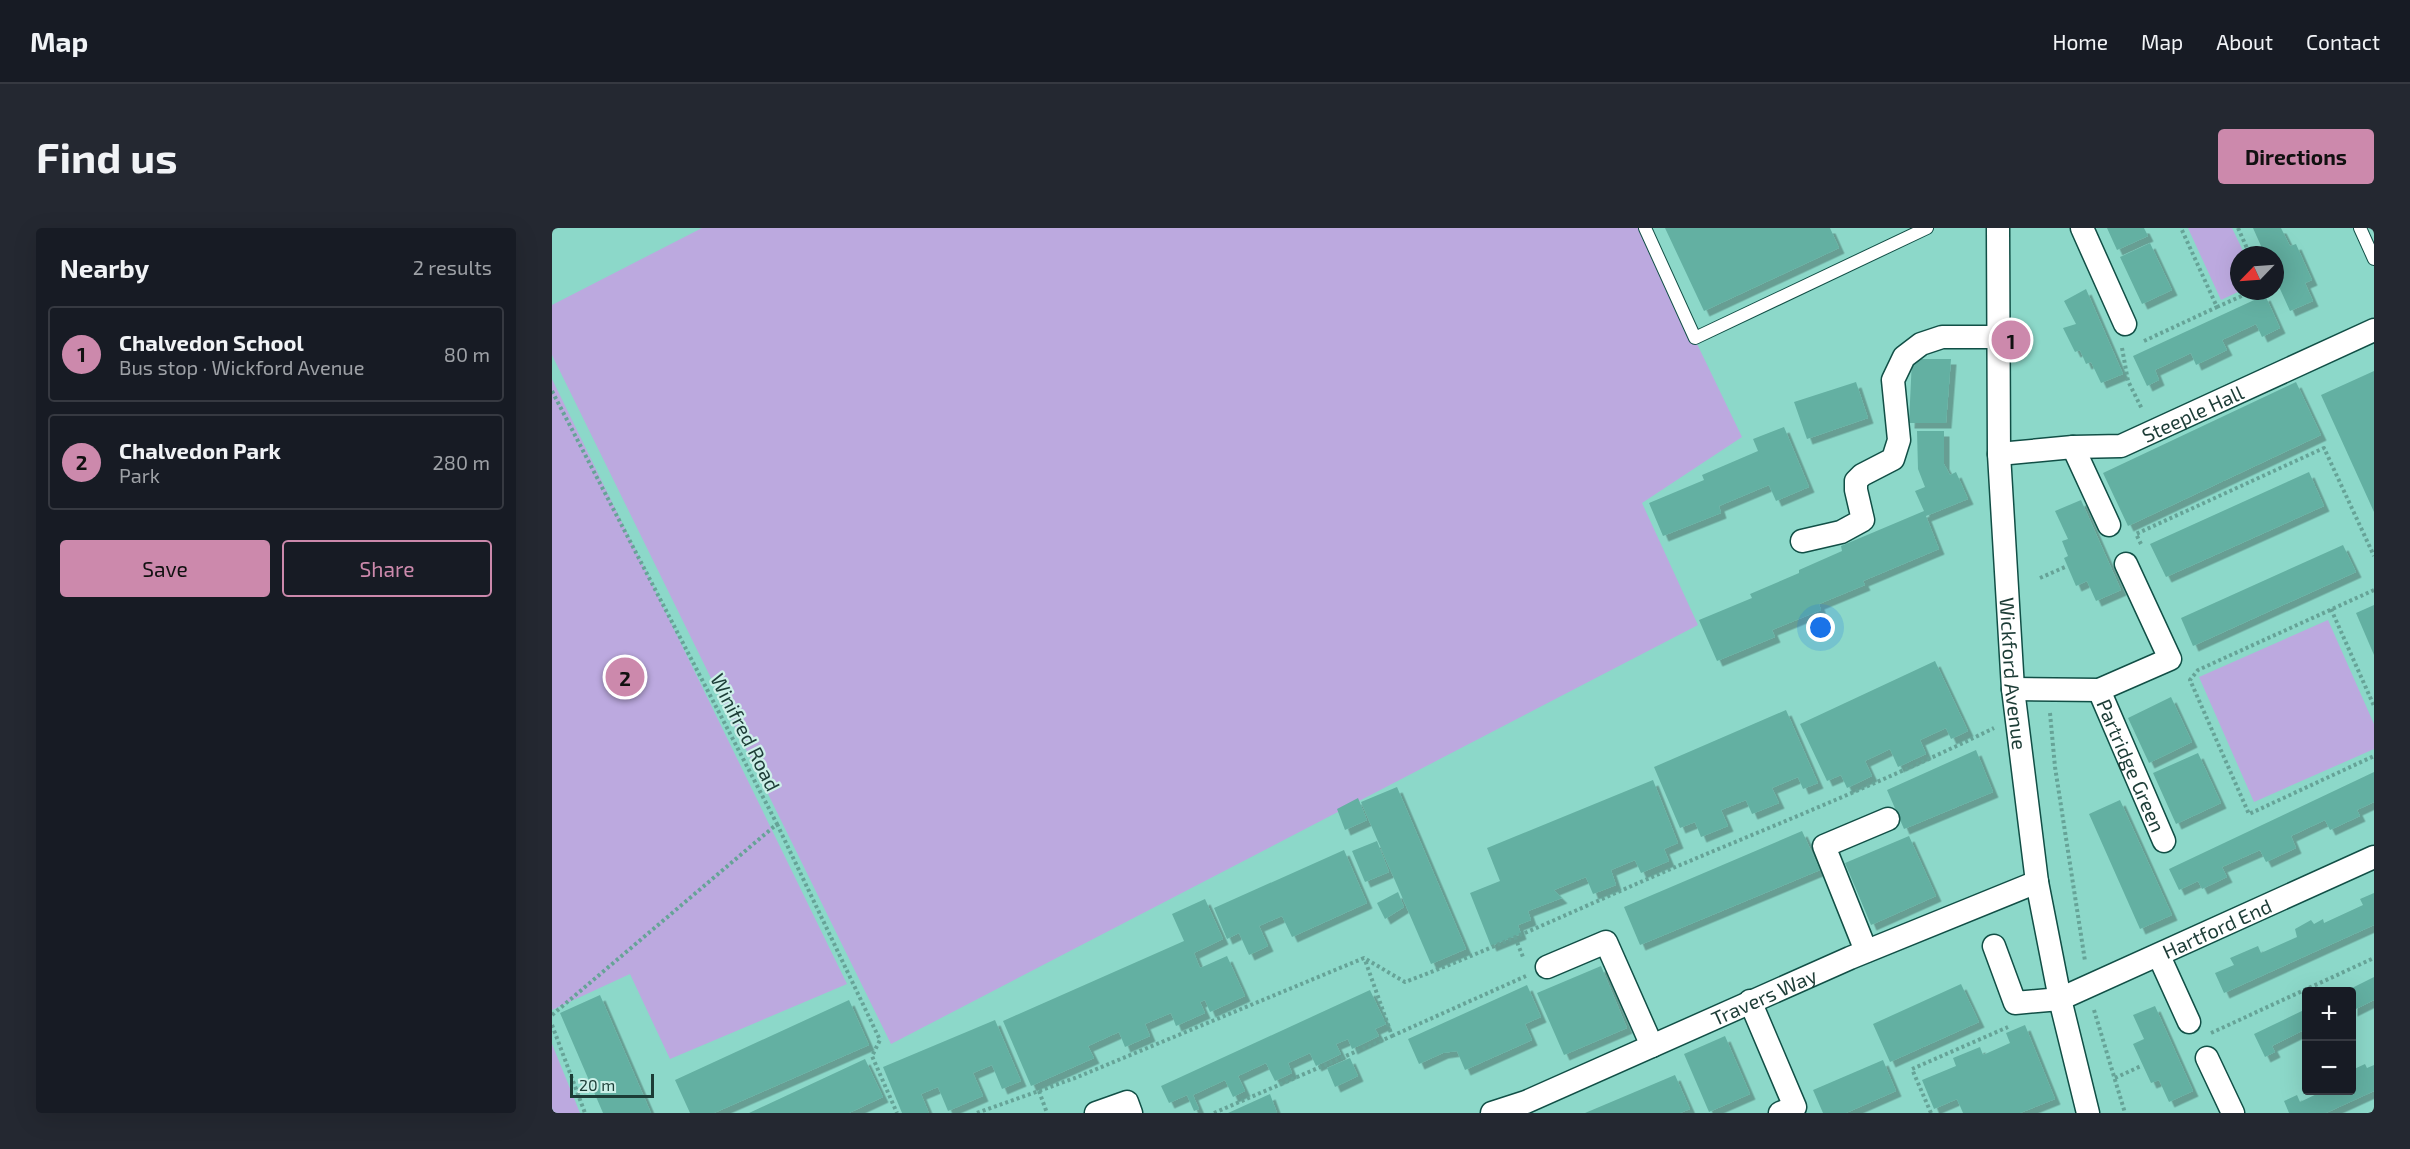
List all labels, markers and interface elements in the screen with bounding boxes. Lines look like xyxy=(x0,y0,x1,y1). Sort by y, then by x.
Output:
text: Map xyxy=(30,24,88,58)
text: Home xyxy=(2052,29,2108,54)
text: Map xyxy=(2141,29,2183,54)
text: About xyxy=(2216,29,2273,54)
text: Contact xyxy=(2306,29,2380,54)
button: Directions xyxy=(2218,129,2374,184)
text: Find us xyxy=(36,131,178,181)
north arrow xyxy=(2230,246,2284,300)
text: Nearby xyxy=(60,252,149,283)
text: 2 results xyxy=(413,255,492,279)
pin: 1 xyxy=(1992,318,2030,362)
text: Chalvedon School xyxy=(119,329,304,355)
text: 1 xyxy=(77,342,86,366)
text: 80 m xyxy=(444,342,490,366)
text: Bus stop · Wickford Avenue xyxy=(119,355,365,379)
street label: Steeple Hall xyxy=(2138,380,2247,447)
text: Chalvedon Park xyxy=(119,437,281,463)
text: 2 xyxy=(76,450,87,474)
text: 280 m xyxy=(433,450,490,474)
text: Park xyxy=(119,463,160,487)
button: Save xyxy=(60,540,270,597)
button: Share xyxy=(282,540,492,597)
street label: Wickford Avenue xyxy=(1996,596,2032,751)
your location xyxy=(1806,613,1835,642)
pin: 2 xyxy=(606,654,644,700)
street label: Winifred Road xyxy=(706,669,786,795)
street label: Partridge Green xyxy=(2092,695,2171,836)
street label: Hartford End xyxy=(2159,893,2275,963)
street label: Travers Way xyxy=(1707,962,1821,1030)
map controls xyxy=(2302,987,2356,1095)
button: + xyxy=(2302,987,2356,1041)
button: − xyxy=(2302,1041,2356,1095)
scale bar xyxy=(570,1071,654,1098)
text: 20 m xyxy=(579,1075,615,1094)

